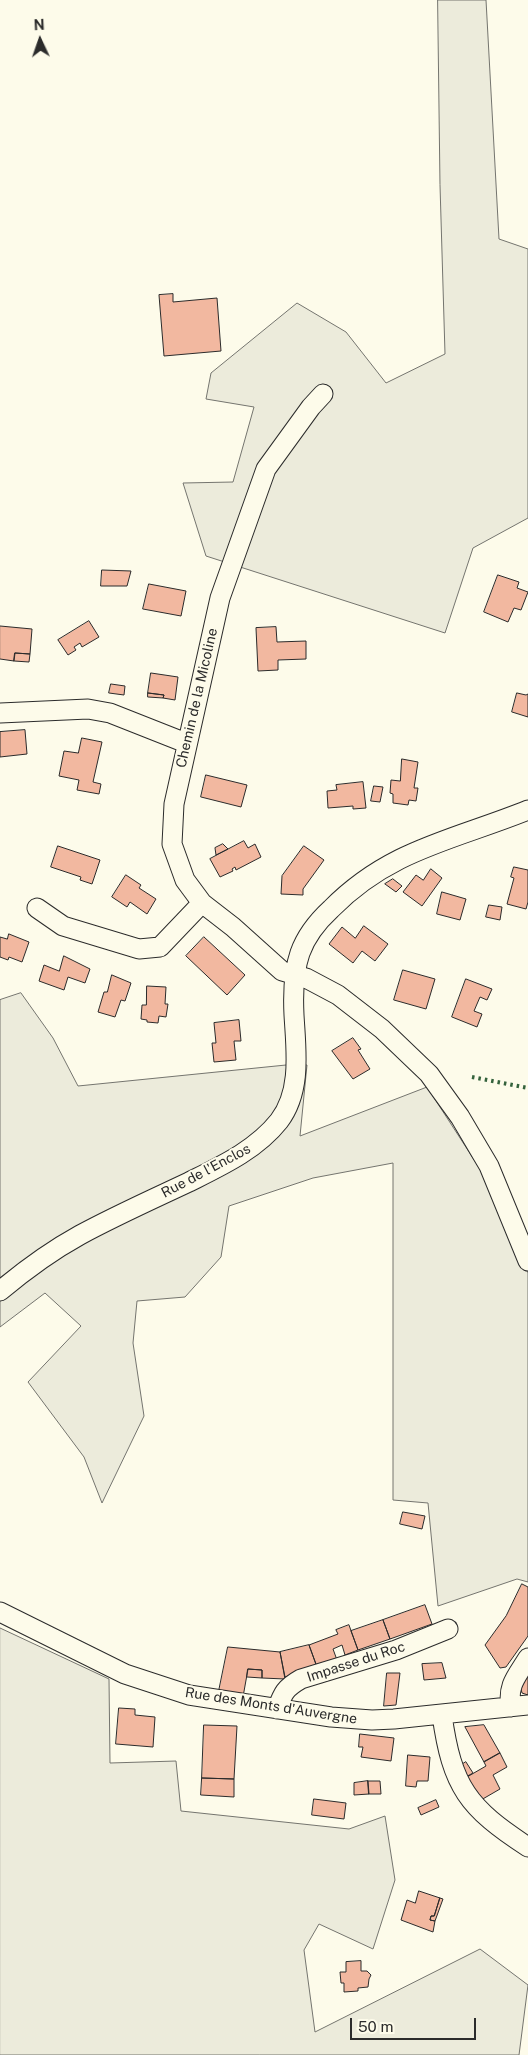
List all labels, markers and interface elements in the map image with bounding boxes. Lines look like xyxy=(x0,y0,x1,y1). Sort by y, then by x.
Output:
north arrow xyxy=(15,15,65,65)
text: N xyxy=(33,17,45,33)
street label: Chemin de la Micoline xyxy=(173,627,221,769)
street label: Rue de l'Enclos xyxy=(159,1140,253,1202)
street label: Impasse du Roc xyxy=(305,1638,407,1686)
street label: Rue des Monts d'Auvergne xyxy=(184,1684,358,1728)
scale bar xyxy=(353,2008,479,2040)
text: 50 m xyxy=(358,2018,393,2035)

